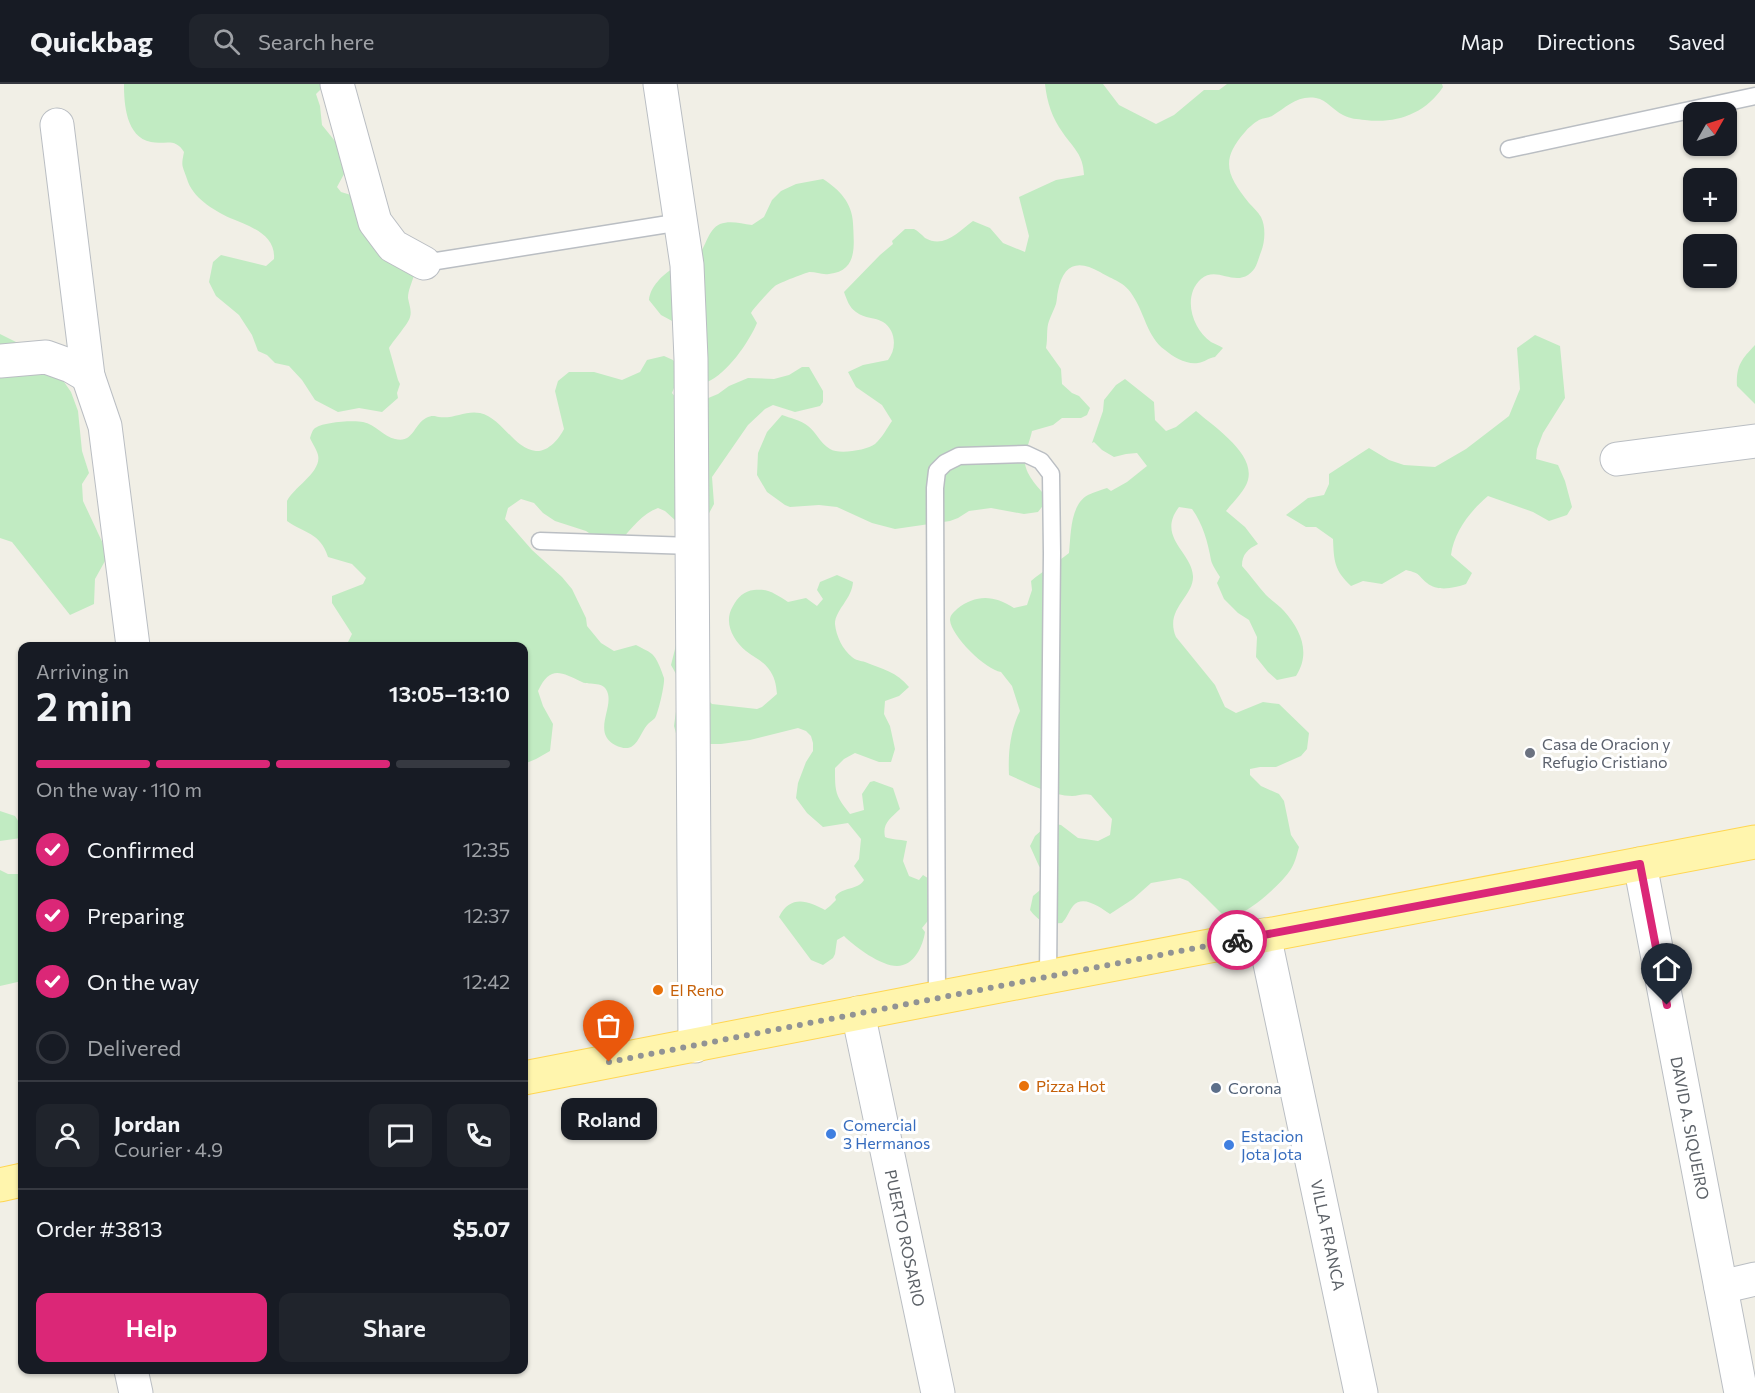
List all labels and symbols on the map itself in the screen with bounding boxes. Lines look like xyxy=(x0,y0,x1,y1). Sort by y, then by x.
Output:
north arrow xyxy=(1683,102,1737,156)
place label: Casa de Oracion y Refugio Cristiano xyxy=(1542,734,1671,771)
marker: Casa de Oracion y Refugio Cristiano xyxy=(1523,746,1537,760)
courier xyxy=(1207,910,1267,970)
pin xyxy=(1641,943,1692,1005)
place label: El Reno xyxy=(670,980,724,999)
marker: El Reno xyxy=(651,983,665,997)
pin xyxy=(583,1000,634,1062)
street label: DAVID A. SIQUEIRO xyxy=(1667,1055,1714,1201)
place label: Pizza Hot xyxy=(1036,1076,1106,1095)
place label: Corona xyxy=(1228,1078,1282,1097)
marker: Pizza Hot xyxy=(1017,1079,1031,1093)
marker: Corona xyxy=(1209,1081,1223,1095)
callout: Roland xyxy=(561,1098,657,1140)
place label: Comercial 3 Hermanos xyxy=(843,1115,930,1152)
place label: Estacion Jota Jota xyxy=(1241,1126,1303,1163)
marker: Comercial 3 Hermanos xyxy=(824,1127,838,1141)
marker: Estacion Jota Jota xyxy=(1222,1138,1236,1152)
street label: PUERTO ROSARIO xyxy=(882,1168,929,1308)
street label: VILLA FRANCA xyxy=(1307,1178,1350,1292)

